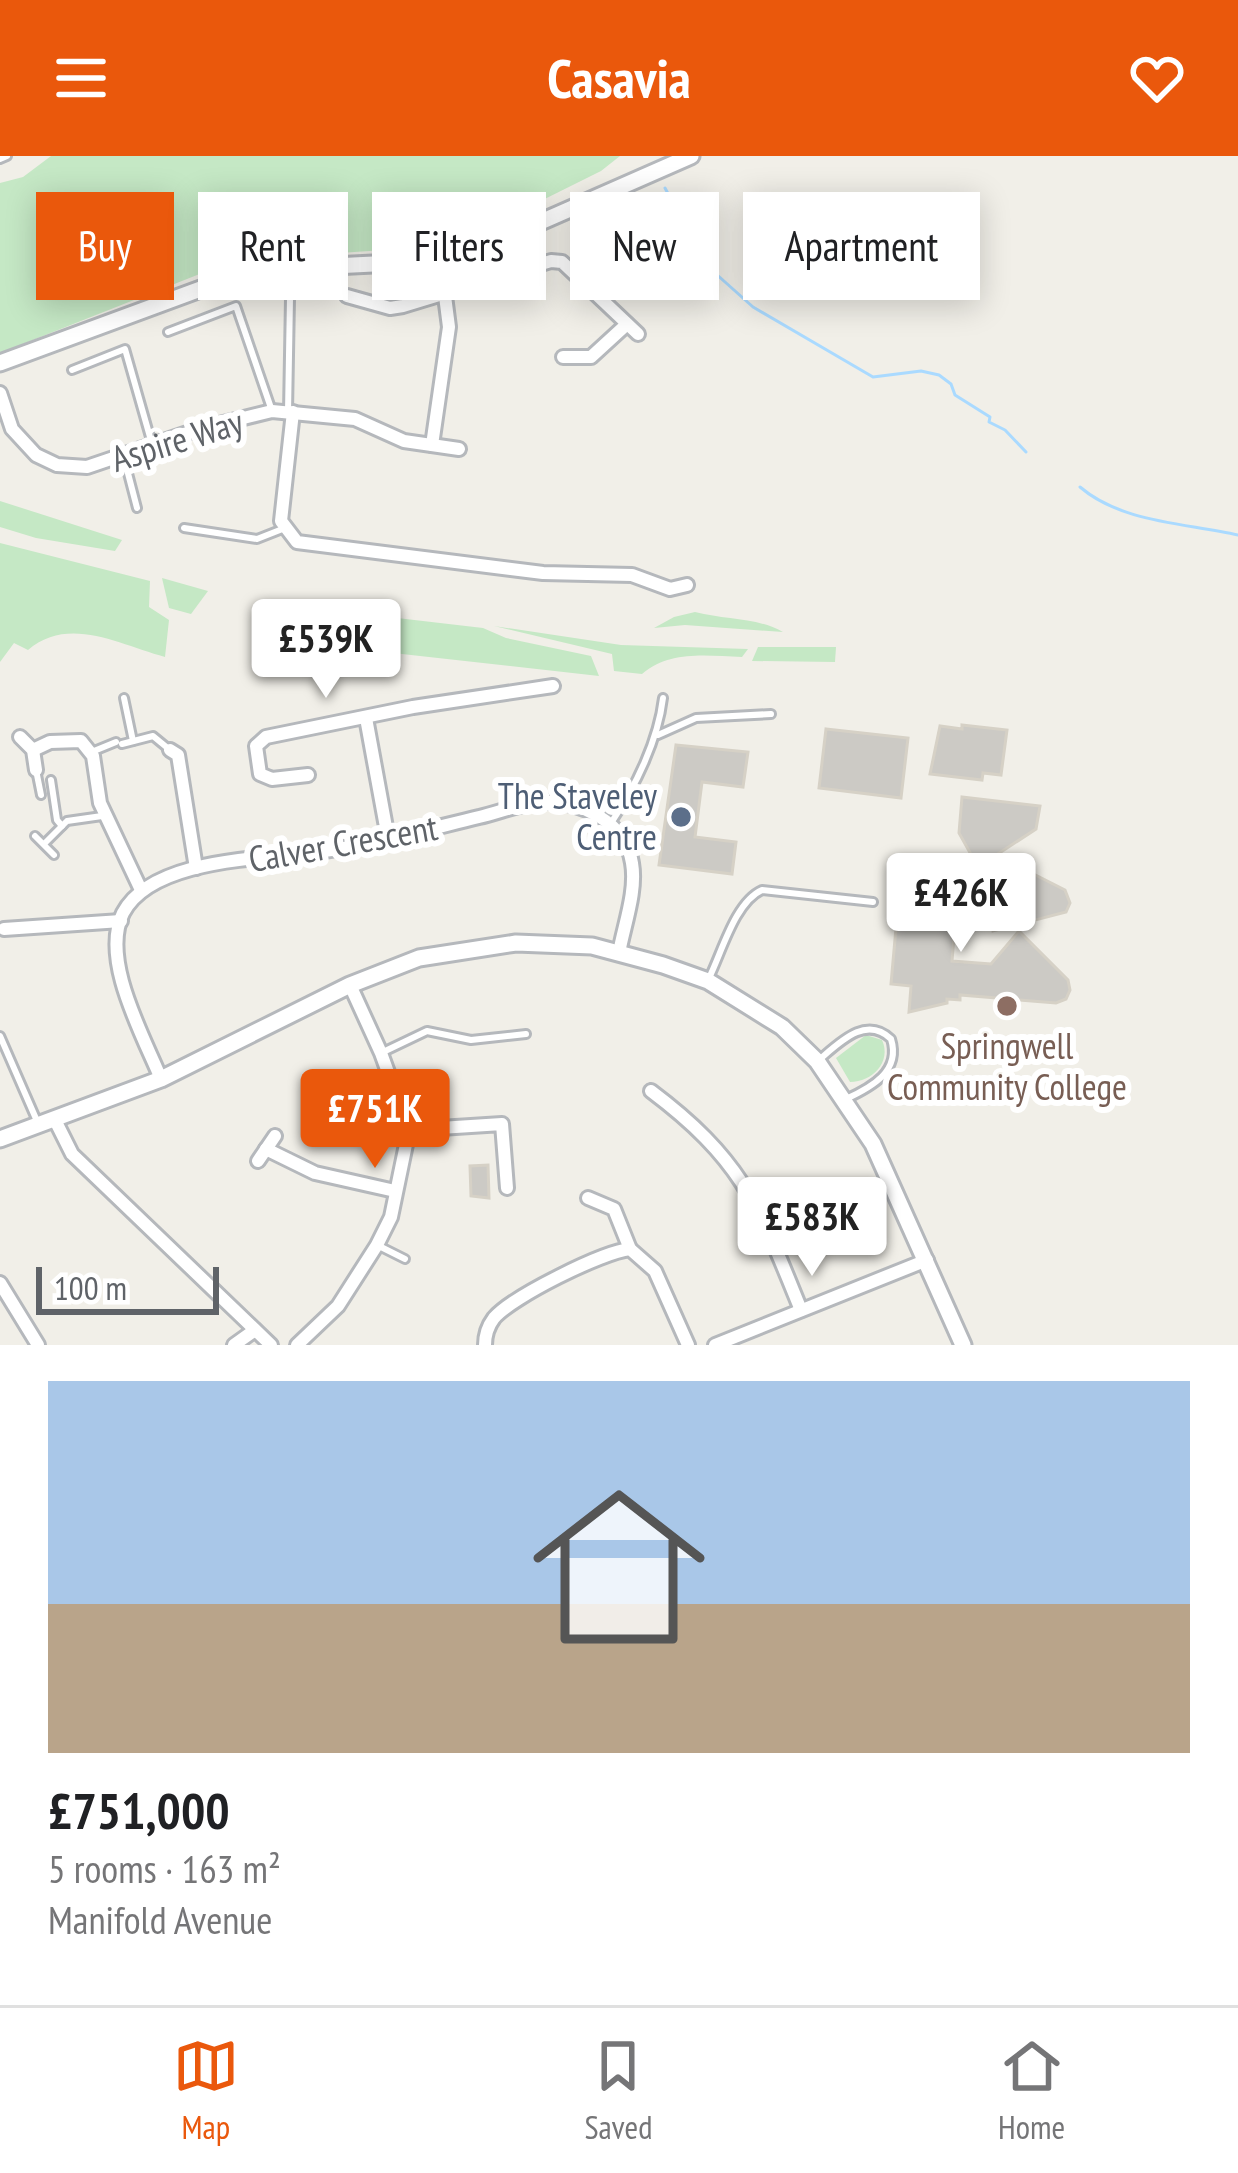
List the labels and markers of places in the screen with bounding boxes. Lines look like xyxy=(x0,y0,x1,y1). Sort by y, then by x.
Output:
pin: £539K xyxy=(242,599,410,701)
place label: The Staveley Centre xyxy=(498,772,657,860)
marker: The Staveley Centre xyxy=(668,804,694,830)
pin: £426K xyxy=(877,853,1045,955)
marker: Springwell Community College xyxy=(994,993,1020,1019)
place label: Springwell Community College xyxy=(887,1022,1127,1110)
pin: £751K xyxy=(291,1069,459,1171)
pin: £583K xyxy=(728,1177,896,1279)

